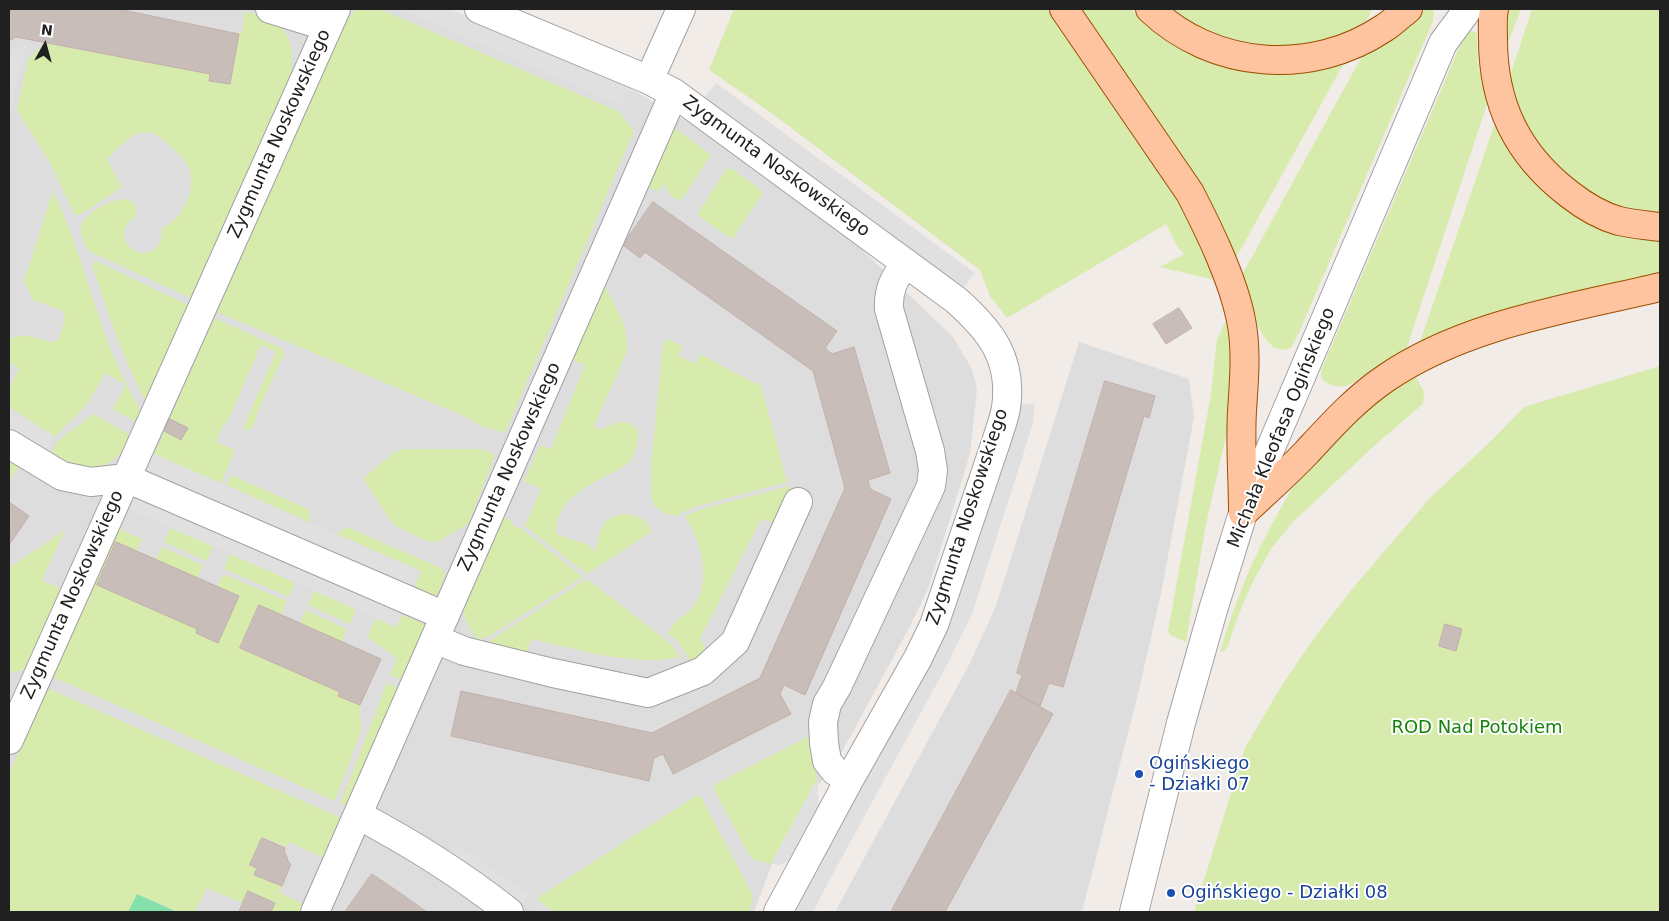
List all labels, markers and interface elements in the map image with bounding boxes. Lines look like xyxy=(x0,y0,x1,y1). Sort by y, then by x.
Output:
north arrow xyxy=(20,20,70,70)
text: N xyxy=(40,21,54,39)
street label: Zygmunta Noskowskiego xyxy=(224,26,336,242)
street label: Zygmunta Noskowskiego xyxy=(678,92,874,242)
street label: Michała Kleofasa Ogińskiego xyxy=(1224,305,1340,551)
street label: Zygmunta Noskowskiego xyxy=(454,359,566,575)
street label: Zygmunta Noskowskiego xyxy=(923,406,1013,628)
street label: Zygmunta Noskowskiego xyxy=(17,487,129,703)
park label: ROD Nad Potokiem xyxy=(1391,717,1563,739)
place label: Ogińskiego - Działki 07 xyxy=(1149,753,1250,796)
marker: Ogińskiego - Działki 07 xyxy=(1133,768,1145,780)
place label: Ogińskiego - Działki 08 xyxy=(1181,882,1388,904)
marker: Ogińskiego - Działki 08 xyxy=(1165,887,1177,899)

